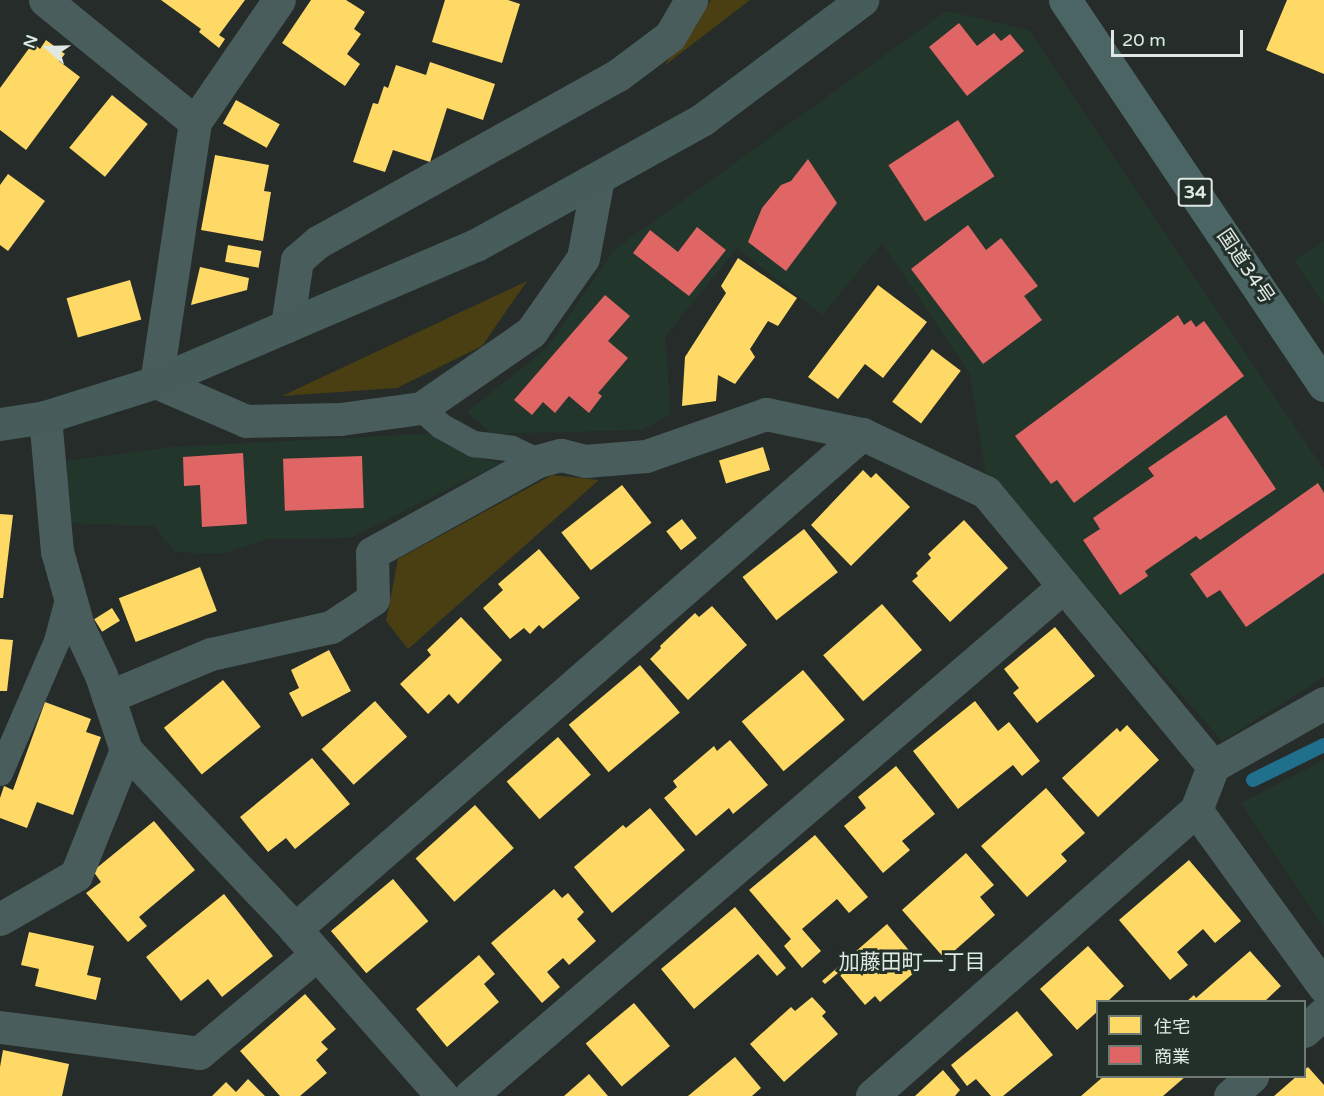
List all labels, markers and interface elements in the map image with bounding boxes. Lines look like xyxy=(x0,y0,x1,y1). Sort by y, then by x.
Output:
north arrow xyxy=(18,18,78,78)
scale bar xyxy=(1114,18,1246,56)
text: 20 m xyxy=(1122,29,1166,51)
text: N xyxy=(19,32,43,51)
road number: 34 xyxy=(1177,177,1213,207)
street label: 国道34号 xyxy=(1211,225,1279,309)
district label: 加藤田町一丁目 xyxy=(839,950,985,976)
legend xyxy=(1096,1000,1306,1078)
text: 住宅 xyxy=(1154,1016,1190,1038)
text: 商業 xyxy=(1154,1046,1190,1068)

